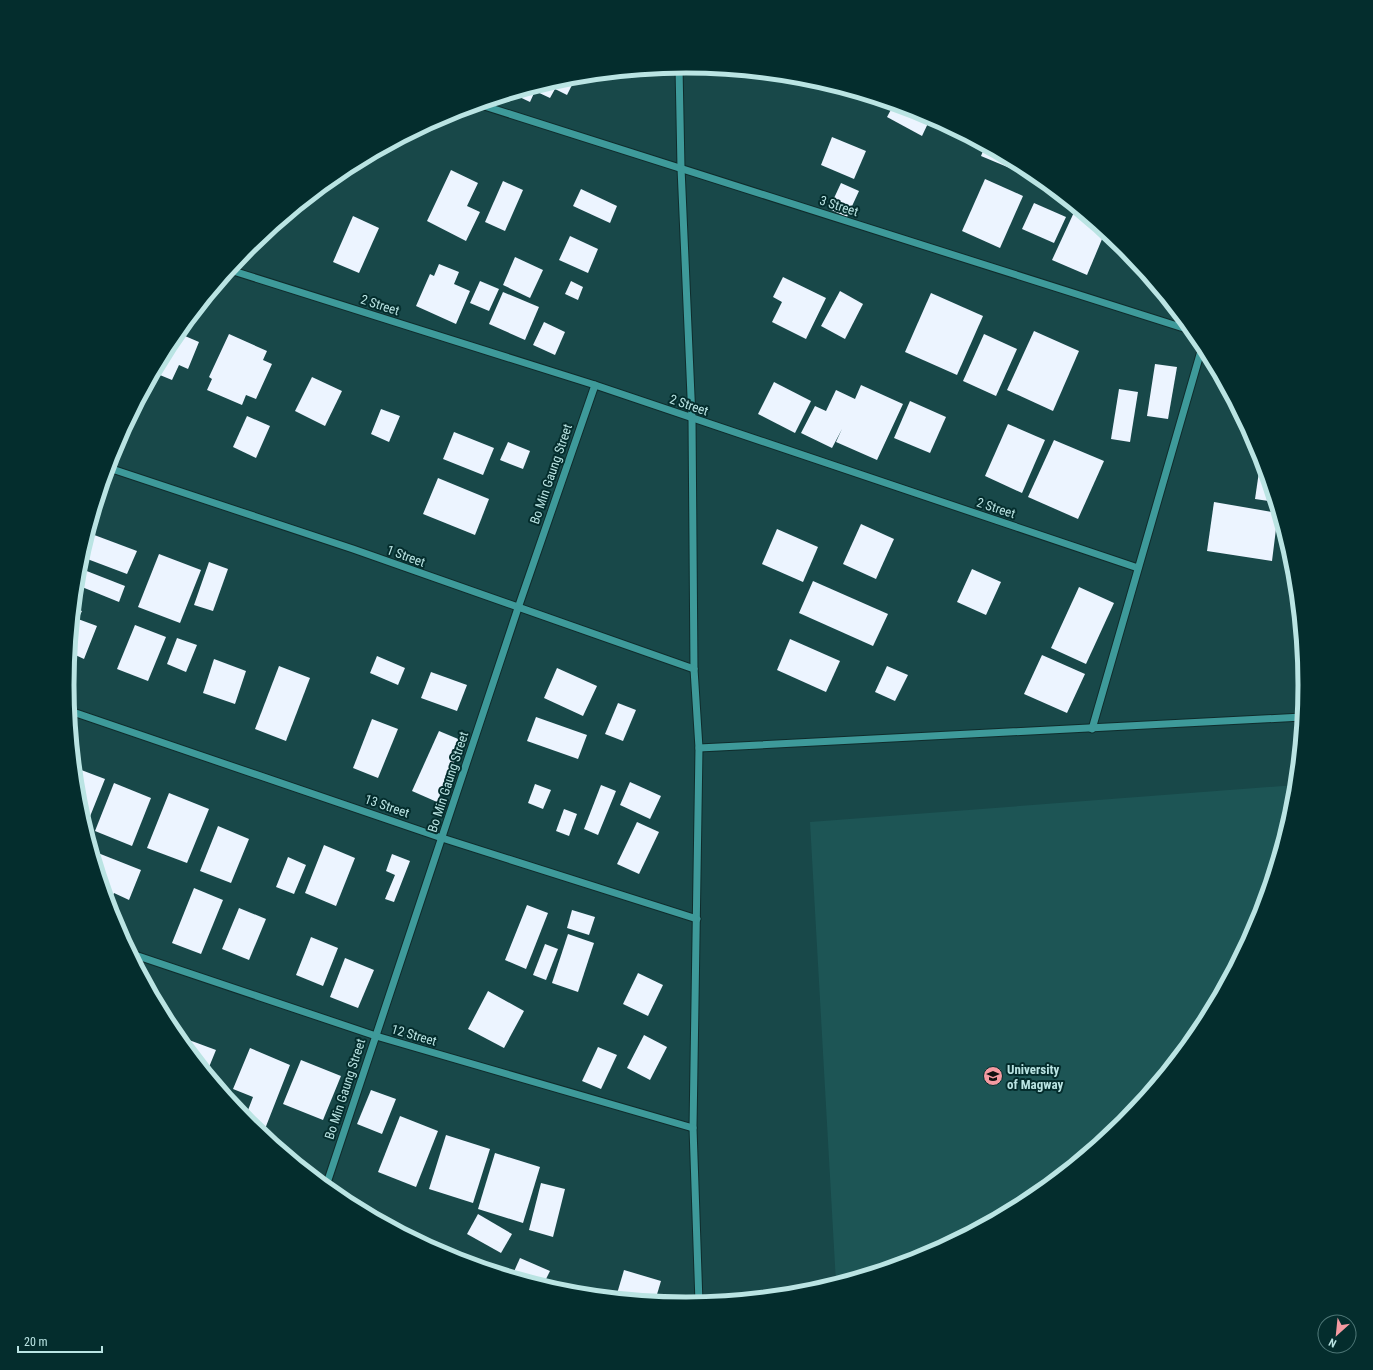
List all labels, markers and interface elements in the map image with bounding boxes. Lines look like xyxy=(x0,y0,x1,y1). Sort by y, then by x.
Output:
street label: 3 Street xyxy=(818,193,860,219)
street label: 2 Street xyxy=(359,292,401,318)
street label: 2 Street xyxy=(668,391,710,419)
street label: Bo Min Gaung Street xyxy=(527,422,575,526)
street label: 2 Street xyxy=(975,495,1017,521)
street label: 1 Street xyxy=(385,542,427,570)
street label: Bo Min Gaung Street xyxy=(425,730,471,834)
street label: 13 Street xyxy=(363,791,411,821)
street label: 12 Street xyxy=(390,1021,438,1049)
street label: Bo Min Gaung Street xyxy=(322,1037,368,1141)
place label: University of Magway xyxy=(1007,1062,1064,1092)
school or university icon: University of Magway xyxy=(982,1065,1004,1087)
north arrow xyxy=(1317,1314,1357,1354)
scale bar xyxy=(18,1328,102,1354)
text: 20 m xyxy=(24,1335,48,1349)
text: N xyxy=(1327,1335,1339,1350)

